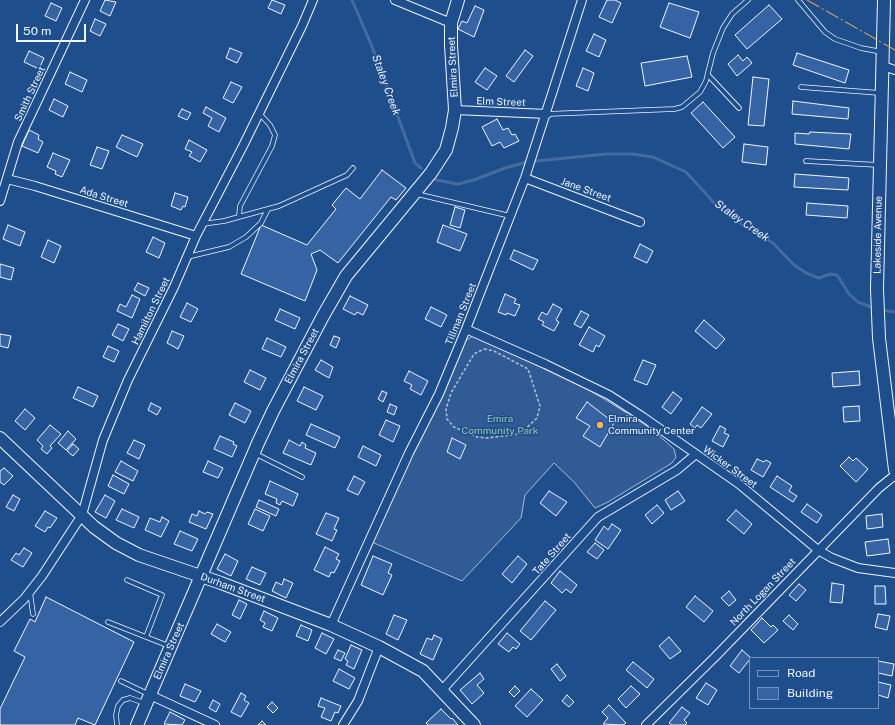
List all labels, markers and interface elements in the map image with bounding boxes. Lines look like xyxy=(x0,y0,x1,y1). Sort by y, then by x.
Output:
scale bar xyxy=(18,16,88,42)
text: 50 m xyxy=(23,24,51,38)
street label: Elmira Street xyxy=(445,36,461,98)
water label: Staley Creek xyxy=(369,53,403,117)
street label: Smith Street xyxy=(12,65,48,123)
street label: Elm Street xyxy=(476,95,526,109)
street label: Jane Street xyxy=(559,175,613,205)
street label: Ada Street xyxy=(78,184,130,210)
street label: Lakeside Avenue xyxy=(871,196,885,274)
water label: Staley Creek xyxy=(712,197,772,245)
street label: Hamilton Street xyxy=(129,275,173,347)
street label: Tillman Street xyxy=(443,281,479,347)
street label: Elmira Street xyxy=(282,326,322,386)
park label: Emira Community Park xyxy=(462,413,538,436)
place label: Elmira Community Center xyxy=(608,413,695,436)
marker: Elmira Community Center xyxy=(595,420,605,430)
street label: Wicker Street xyxy=(701,443,759,491)
street label: Tate Street xyxy=(531,531,573,577)
street label: North Logan Street xyxy=(728,556,798,628)
street label: Durham Street xyxy=(199,571,267,605)
street label: Elmira Street xyxy=(151,621,187,681)
legend xyxy=(749,657,879,709)
text: Road xyxy=(787,666,815,680)
text: Building xyxy=(787,686,833,700)

